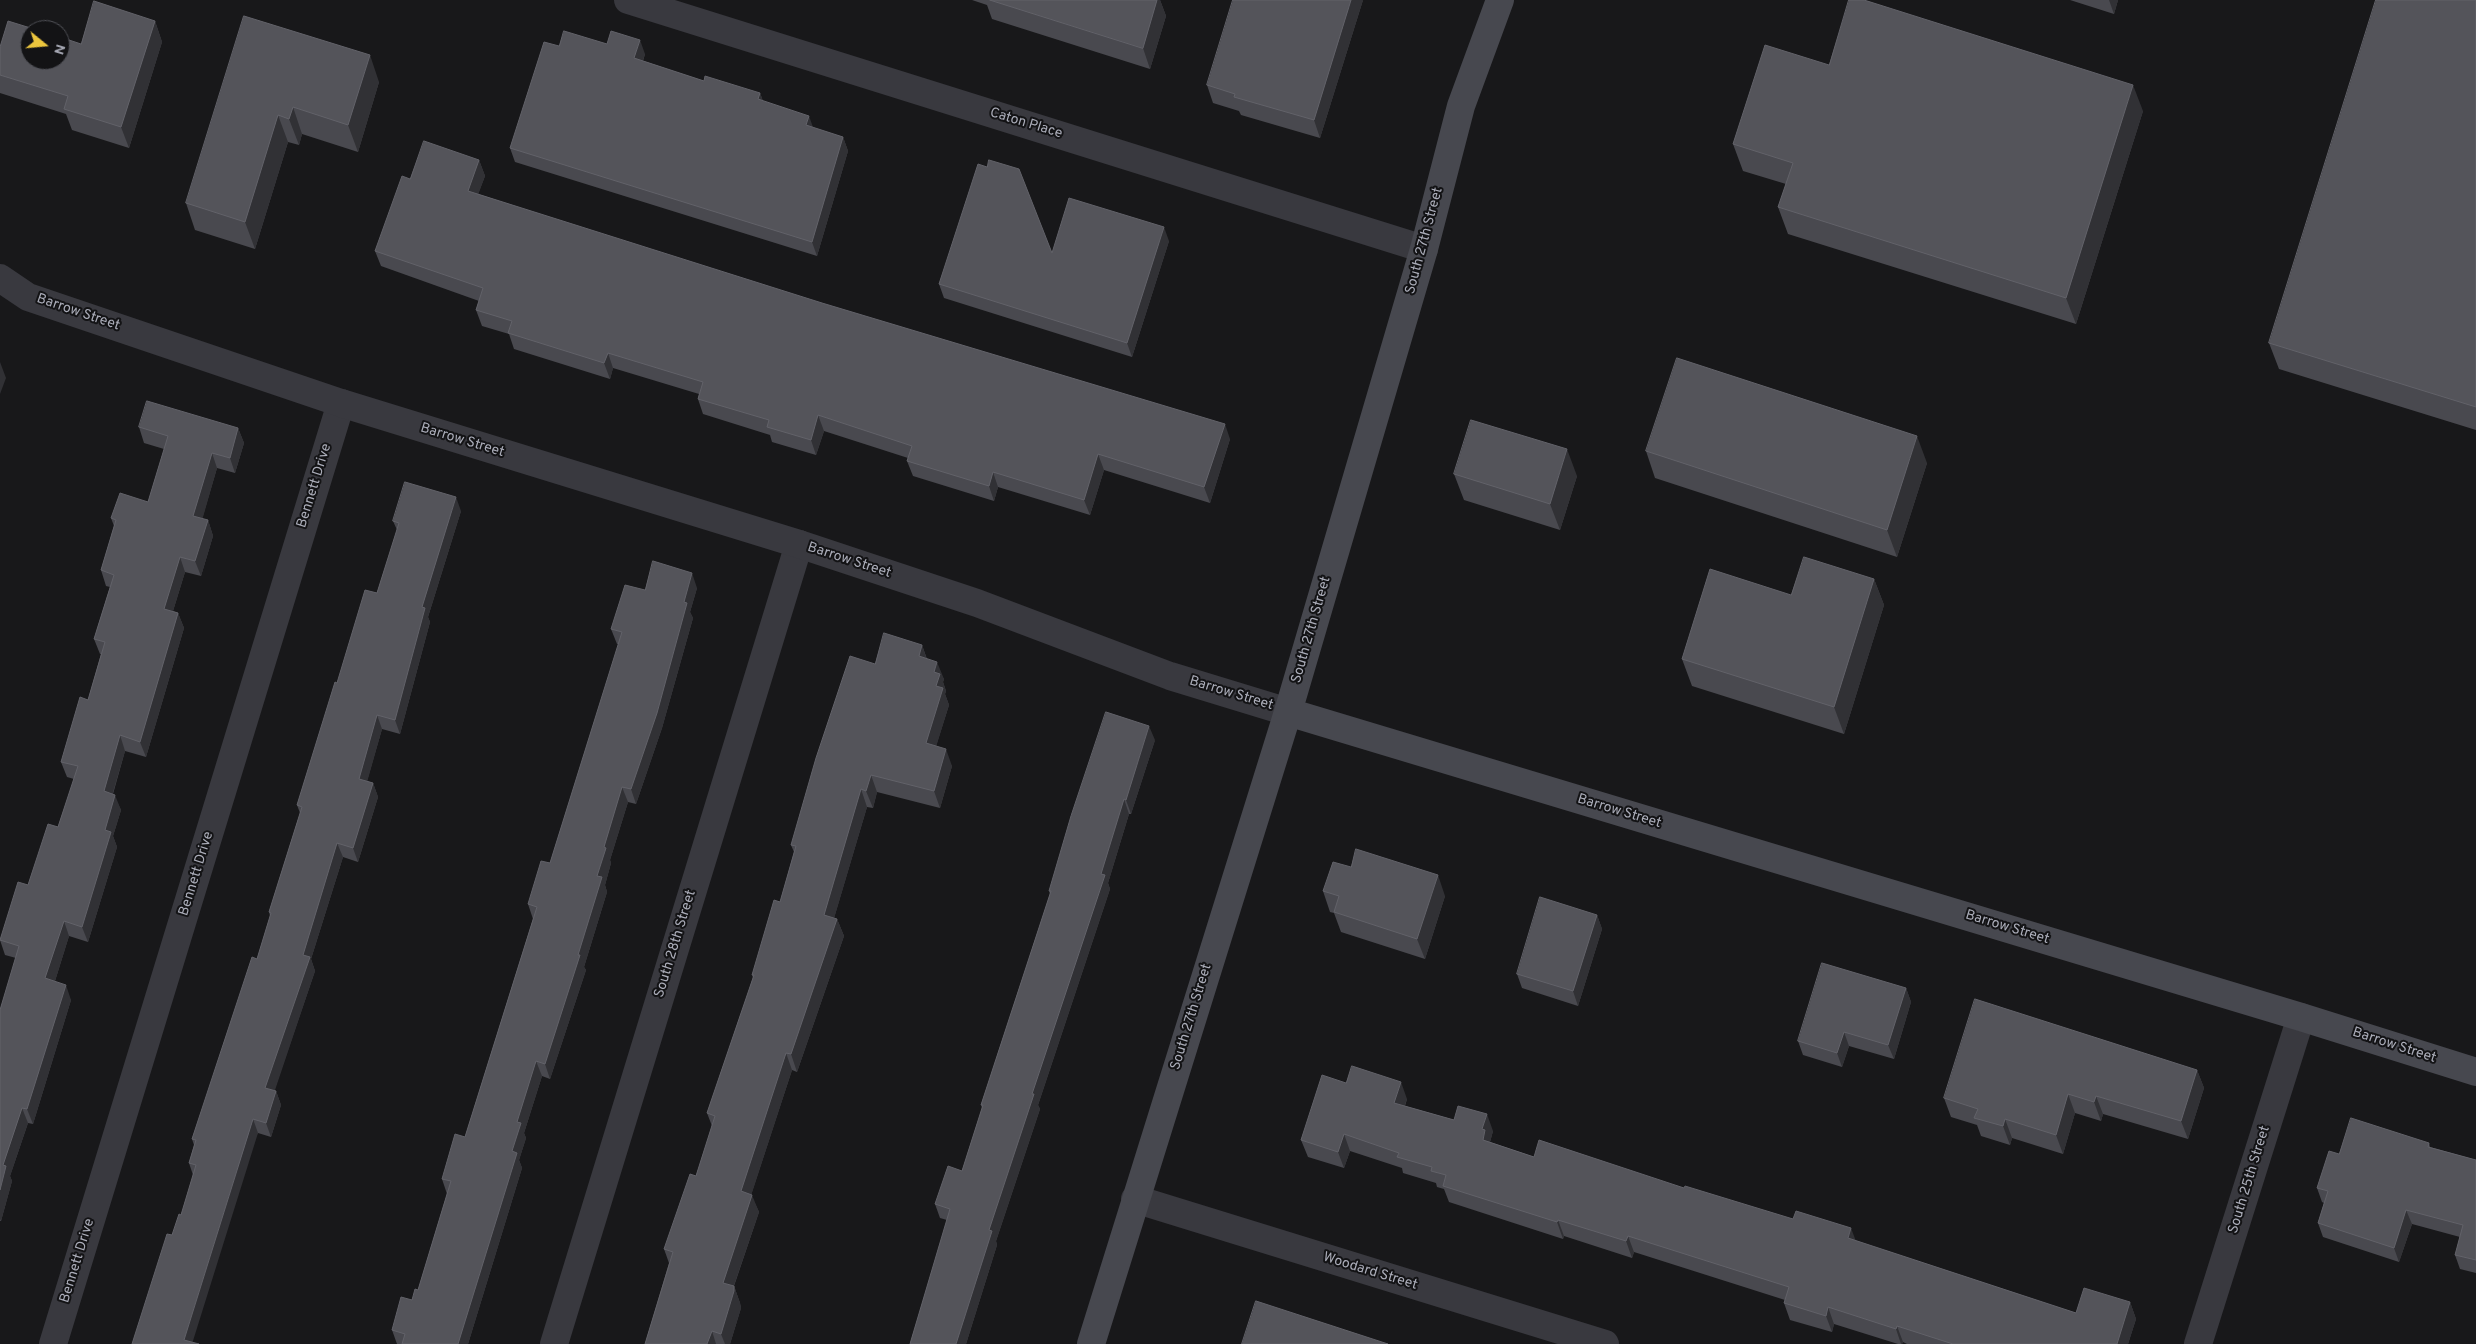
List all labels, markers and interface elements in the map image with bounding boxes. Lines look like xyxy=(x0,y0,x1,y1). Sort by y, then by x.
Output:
north arrow xyxy=(20,20,70,70)
text: N xyxy=(49,42,68,57)
street label: Caton Place xyxy=(988,105,1064,143)
street label: South 27th Street xyxy=(1403,186,1447,296)
street label: Barrow Street xyxy=(34,291,122,335)
street label: Barrow Street xyxy=(418,420,506,462)
street label: Bennett Drive xyxy=(294,442,336,530)
street label: Barrow Street xyxy=(805,540,893,582)
street label: South 27th Street xyxy=(1289,575,1335,685)
street label: Barrow Street xyxy=(1187,673,1275,715)
street label: Barrow Street xyxy=(1575,791,1663,833)
street label: Bennett Drive xyxy=(176,830,218,918)
street label: South 28th Street xyxy=(652,888,700,1000)
street label: Barrow Street xyxy=(1963,907,2051,949)
street label: South 27th Street xyxy=(1168,962,1216,1072)
street label: Barrow Street xyxy=(2350,1025,2438,1067)
street label: South 25th Street xyxy=(2226,1124,2274,1236)
street label: Bennett Drive xyxy=(57,1217,99,1305)
street label: Woodard Street xyxy=(1321,1250,1419,1294)

